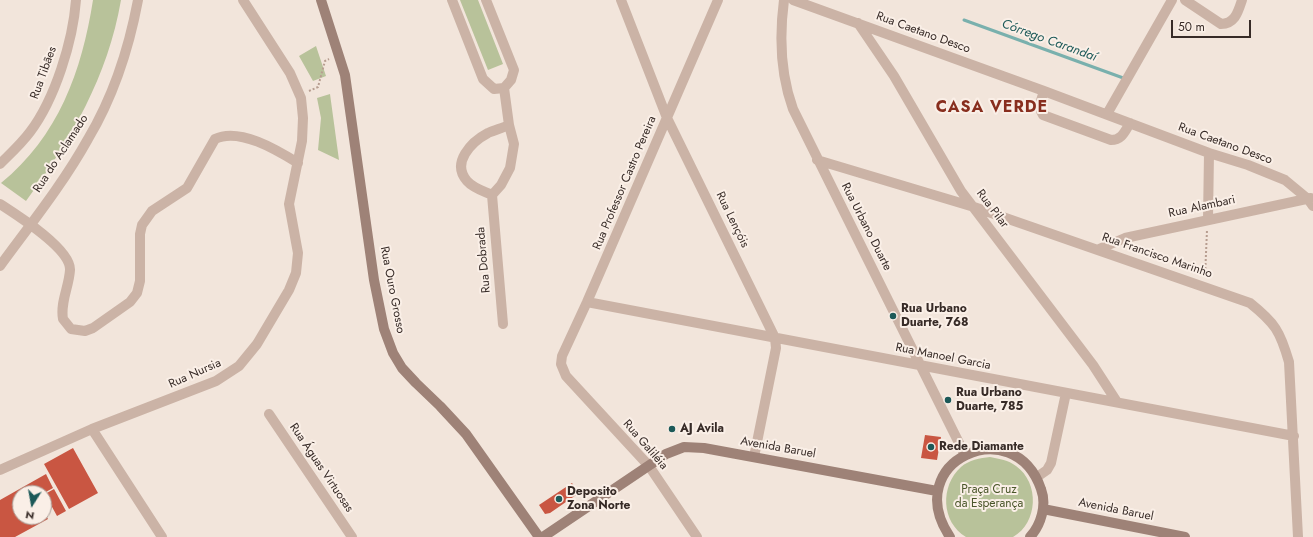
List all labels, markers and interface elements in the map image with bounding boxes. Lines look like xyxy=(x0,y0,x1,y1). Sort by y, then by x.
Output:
street label: Rua Caetano Desco xyxy=(874,9,972,57)
scale bar xyxy=(1173,12,1253,38)
water label: Córrego Carandaí xyxy=(999,17,1099,65)
text: 50 m xyxy=(1178,18,1205,36)
street label: Rua Tibães xyxy=(28,45,60,101)
district label: CASA VERDE xyxy=(936,98,1048,118)
street label: Rua do Aclamado xyxy=(30,112,92,196)
street label: Rua Professor Castro Pereira xyxy=(590,114,660,252)
street label: Rua Caetano Desco xyxy=(1176,120,1274,168)
street label: Rua Urbano Duarte xyxy=(838,181,894,273)
street label: Rua Pilar xyxy=(973,187,1011,231)
street label: Rua Lençóis xyxy=(712,190,752,250)
street label: Rua Alambari xyxy=(1167,193,1237,221)
street label: Rua Dobrada xyxy=(474,226,494,294)
street label: Rua Francisco Marinho xyxy=(1100,230,1214,282)
street label: Rua Ouro Grosso xyxy=(377,245,407,335)
place label: Rua Urbano Duarte, 768 xyxy=(901,302,968,330)
marker: Rua Urbano Duarte, 768 xyxy=(888,311,898,321)
street label: Rua Manoel Garcia xyxy=(894,341,992,373)
street label: Rua Nursia xyxy=(167,356,223,392)
place label: Rua Urbano Duarte, 785 xyxy=(956,386,1023,414)
marker: Rua Urbano Duarte, 785 xyxy=(943,395,953,405)
street label: Rua Galiléia xyxy=(619,417,671,473)
street label: Rua Águas Virtuosas xyxy=(286,421,356,515)
place label: AJ Avila xyxy=(680,422,724,436)
marker: AJ Avila xyxy=(667,424,677,434)
street label: Avenida Baruel xyxy=(739,434,817,462)
place label: Rede Diamante xyxy=(939,440,1024,454)
marker: Rede Diamante xyxy=(926,442,936,452)
park label: Praça Cruz da Esperança xyxy=(955,483,1023,511)
north arrow xyxy=(12,485,52,525)
place label: Deposito Zona Norte xyxy=(567,485,630,513)
marker: Deposito Zona Norte xyxy=(554,494,564,504)
street label: Avenida Baruel xyxy=(1077,496,1155,524)
text: N xyxy=(24,507,36,524)

